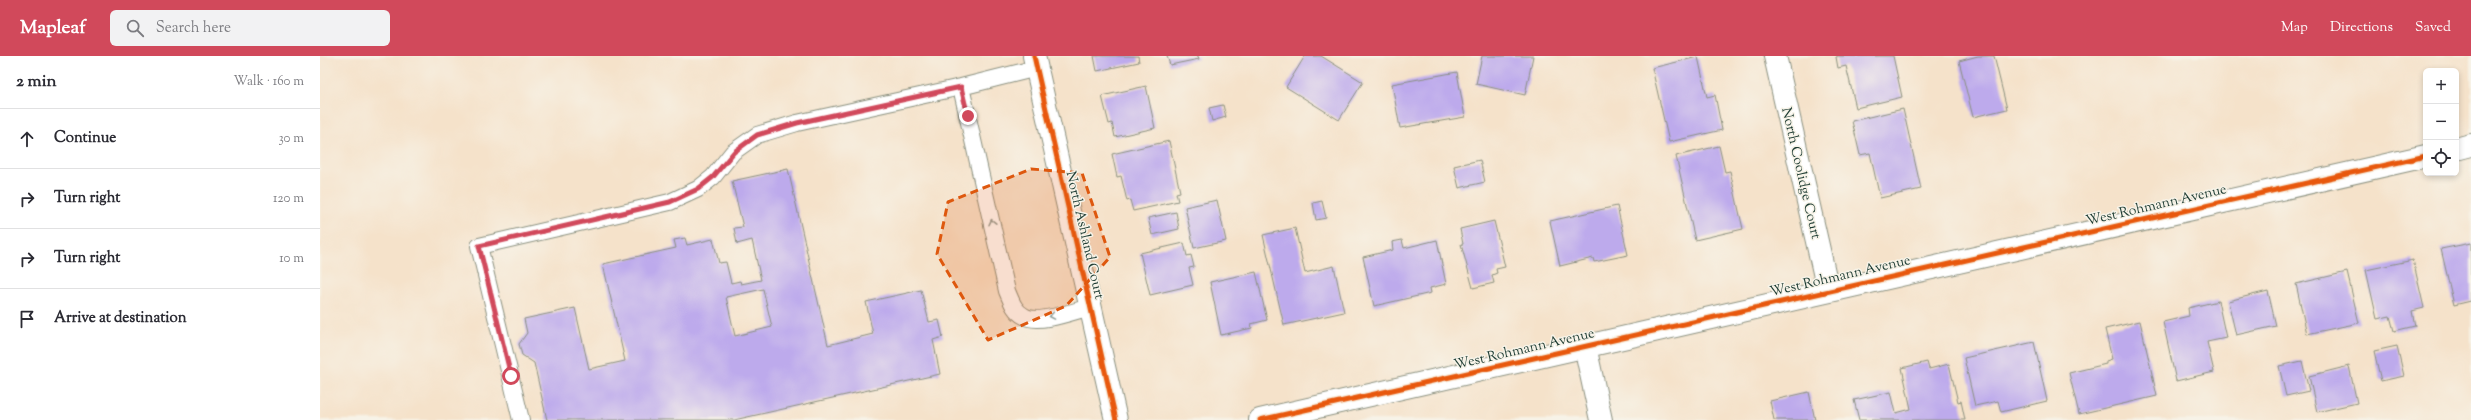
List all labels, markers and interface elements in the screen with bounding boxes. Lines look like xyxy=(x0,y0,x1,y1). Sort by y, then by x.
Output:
search box xyxy=(110,10,390,46)
text: Mapleaf xyxy=(20,15,86,42)
icon: search xyxy=(124,17,146,39)
text: Search here xyxy=(156,18,231,39)
text: Map xyxy=(2281,18,2308,38)
text: Directions xyxy=(2330,18,2393,38)
text: Saved xyxy=(2415,18,2451,38)
map controls xyxy=(2423,68,2459,176)
button: + xyxy=(2423,68,2459,104)
text: 2 min xyxy=(16,70,57,94)
text: Walk · 160 m xyxy=(233,73,304,91)
button: − xyxy=(2423,104,2459,140)
street label: North Coolidge Court xyxy=(1775,106,1825,241)
route end xyxy=(959,107,977,125)
icon: ahead xyxy=(16,128,38,150)
text: Continue xyxy=(54,128,116,149)
text: 30 m xyxy=(278,130,304,148)
button: locate xyxy=(2423,140,2459,176)
street label: North Ashland Court xyxy=(1060,169,1109,302)
street label: West Rohmann Avenue xyxy=(2084,180,2229,232)
icon: right xyxy=(16,188,38,210)
text: Turn right xyxy=(54,188,120,209)
text: 120 m xyxy=(273,190,304,208)
one-way arrow xyxy=(988,219,996,226)
icon: right xyxy=(16,248,38,270)
text: Turn right xyxy=(54,248,120,269)
text: 10 m xyxy=(279,250,304,268)
street label: West Rohmann Avenue xyxy=(1768,251,1913,303)
icon: arrive xyxy=(16,308,38,330)
text: Arrive at destination xyxy=(54,308,187,329)
one-way arrow xyxy=(1049,312,1055,320)
street label: West Rohmann Avenue xyxy=(1452,324,1597,376)
route start xyxy=(502,367,520,385)

